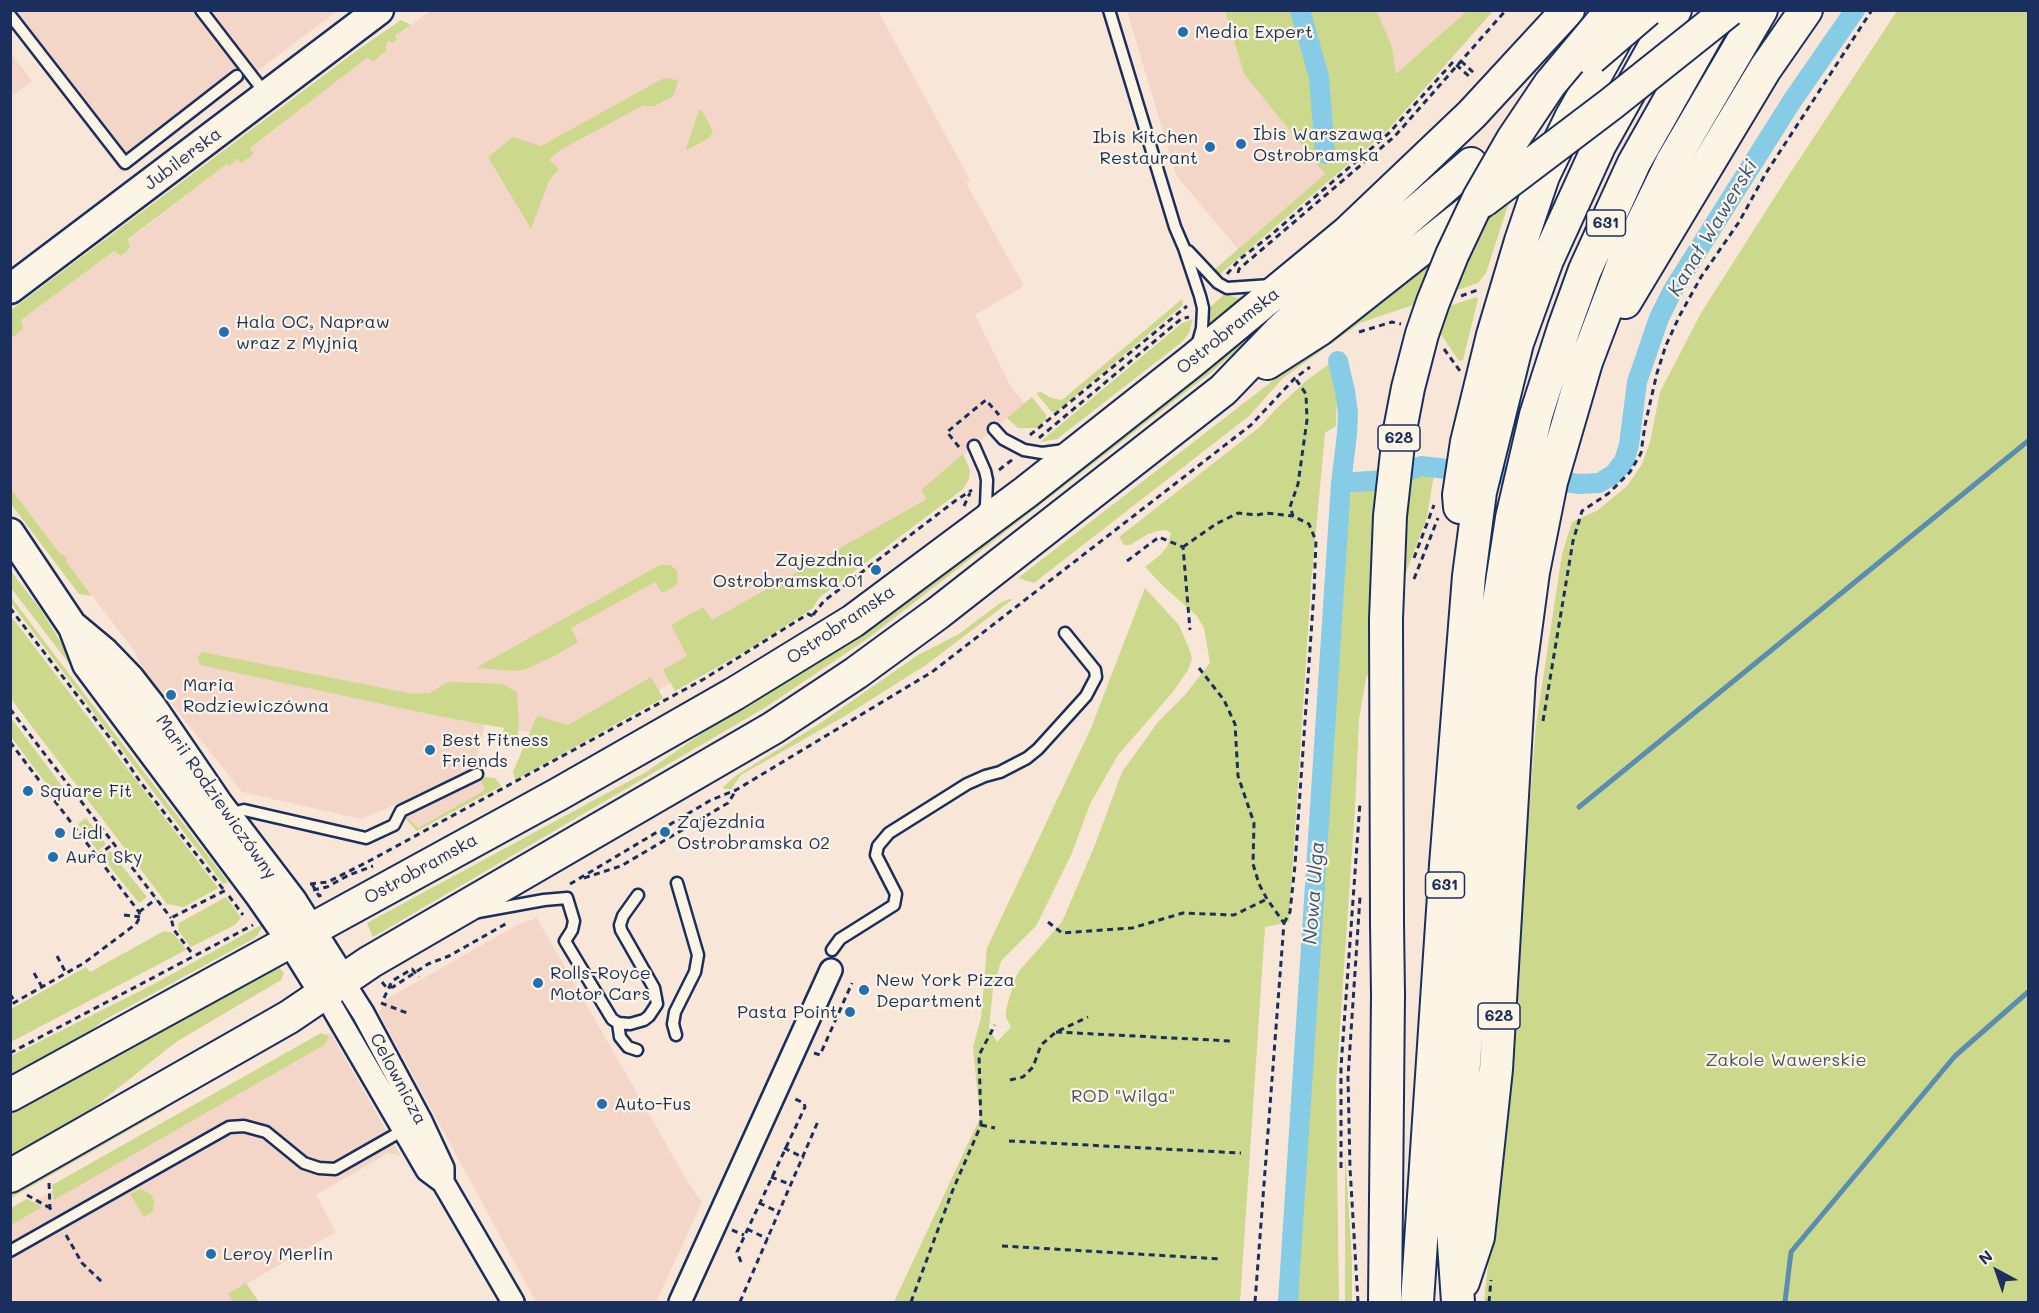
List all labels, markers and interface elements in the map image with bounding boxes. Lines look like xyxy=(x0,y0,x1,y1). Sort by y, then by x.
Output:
place label: Media Expert xyxy=(1195,21,1313,43)
marker: Media Expert xyxy=(1176,25,1190,39)
street label: Jubilerska xyxy=(140,123,226,195)
place label: Ibis Warszawa Ostrobramska xyxy=(1253,123,1384,166)
place label: Ibis Kitchen Restaurant xyxy=(1092,126,1198,168)
marker: Ibis Warszawa Ostrobramska xyxy=(1234,137,1248,151)
marker: Ibis Kitchen Restaurant xyxy=(1203,140,1217,154)
water label: Kanał Wawerski xyxy=(1663,155,1763,301)
road number: 631 xyxy=(1586,210,1626,236)
street label: Ostrobramska xyxy=(1172,283,1284,379)
place label: Hala OC, Napraw wraz z Myjnią xyxy=(236,311,390,354)
marker: Hala OC, Napraw wraz z Myjnią xyxy=(217,325,231,339)
road number: 628 xyxy=(1378,425,1420,451)
place label: Zajezdnia Ostrobramska 01 xyxy=(713,549,864,592)
marker: Zajezdnia Ostrobramska 01 xyxy=(869,563,883,577)
street label: Ostrobramska xyxy=(783,581,899,669)
place label: Maria Rodziewiczówna xyxy=(183,674,329,716)
marker: Maria Rodziewiczówna xyxy=(164,688,178,702)
street label: Marii Rodziewiczówny xyxy=(151,711,281,883)
place label: Best Fitness Friends xyxy=(442,729,549,771)
marker: Best Fitness Friends xyxy=(423,743,437,757)
place label: Square Fit xyxy=(40,780,132,802)
marker: Square Fit xyxy=(21,784,35,798)
place label: Zajezdnia Ostrobramska 02 xyxy=(677,811,830,854)
place label: Lidl xyxy=(72,822,103,844)
marker: Zajezdnia Ostrobramska 02 xyxy=(658,825,672,839)
marker: Lidl xyxy=(53,826,67,840)
street label: Ostrobramska xyxy=(361,829,481,909)
water label: Nowa Ulga xyxy=(1298,841,1330,945)
place label: Aura Sky xyxy=(65,846,142,868)
marker: Aura Sky xyxy=(46,850,60,864)
road number: 631 xyxy=(1426,872,1464,898)
place label: Rolls-Royce Motor Cars xyxy=(550,962,651,1004)
place label: New York Pizza Department xyxy=(876,969,1015,1012)
marker: Rolls-Royce Motor Cars xyxy=(531,976,545,990)
marker: New York Pizza Department xyxy=(857,983,871,997)
place label: Pasta Point xyxy=(737,1001,838,1023)
road number: 628 xyxy=(1478,1003,1520,1029)
marker: Pasta Point xyxy=(843,1005,857,1019)
street label: Celownicza xyxy=(365,1030,431,1128)
park label: Zakole Wawerskie xyxy=(1705,1049,1867,1071)
park label: ROD "Wilga" xyxy=(1071,1085,1175,1107)
place label: Auto-Fus xyxy=(614,1093,691,1115)
marker: Auto-Fus xyxy=(595,1097,609,1111)
north arrow xyxy=(1967,1241,2027,1301)
place label: Leroy Merlin xyxy=(223,1243,333,1265)
text: N xyxy=(1974,1245,1997,1269)
marker: Leroy Merlin xyxy=(204,1247,218,1261)

